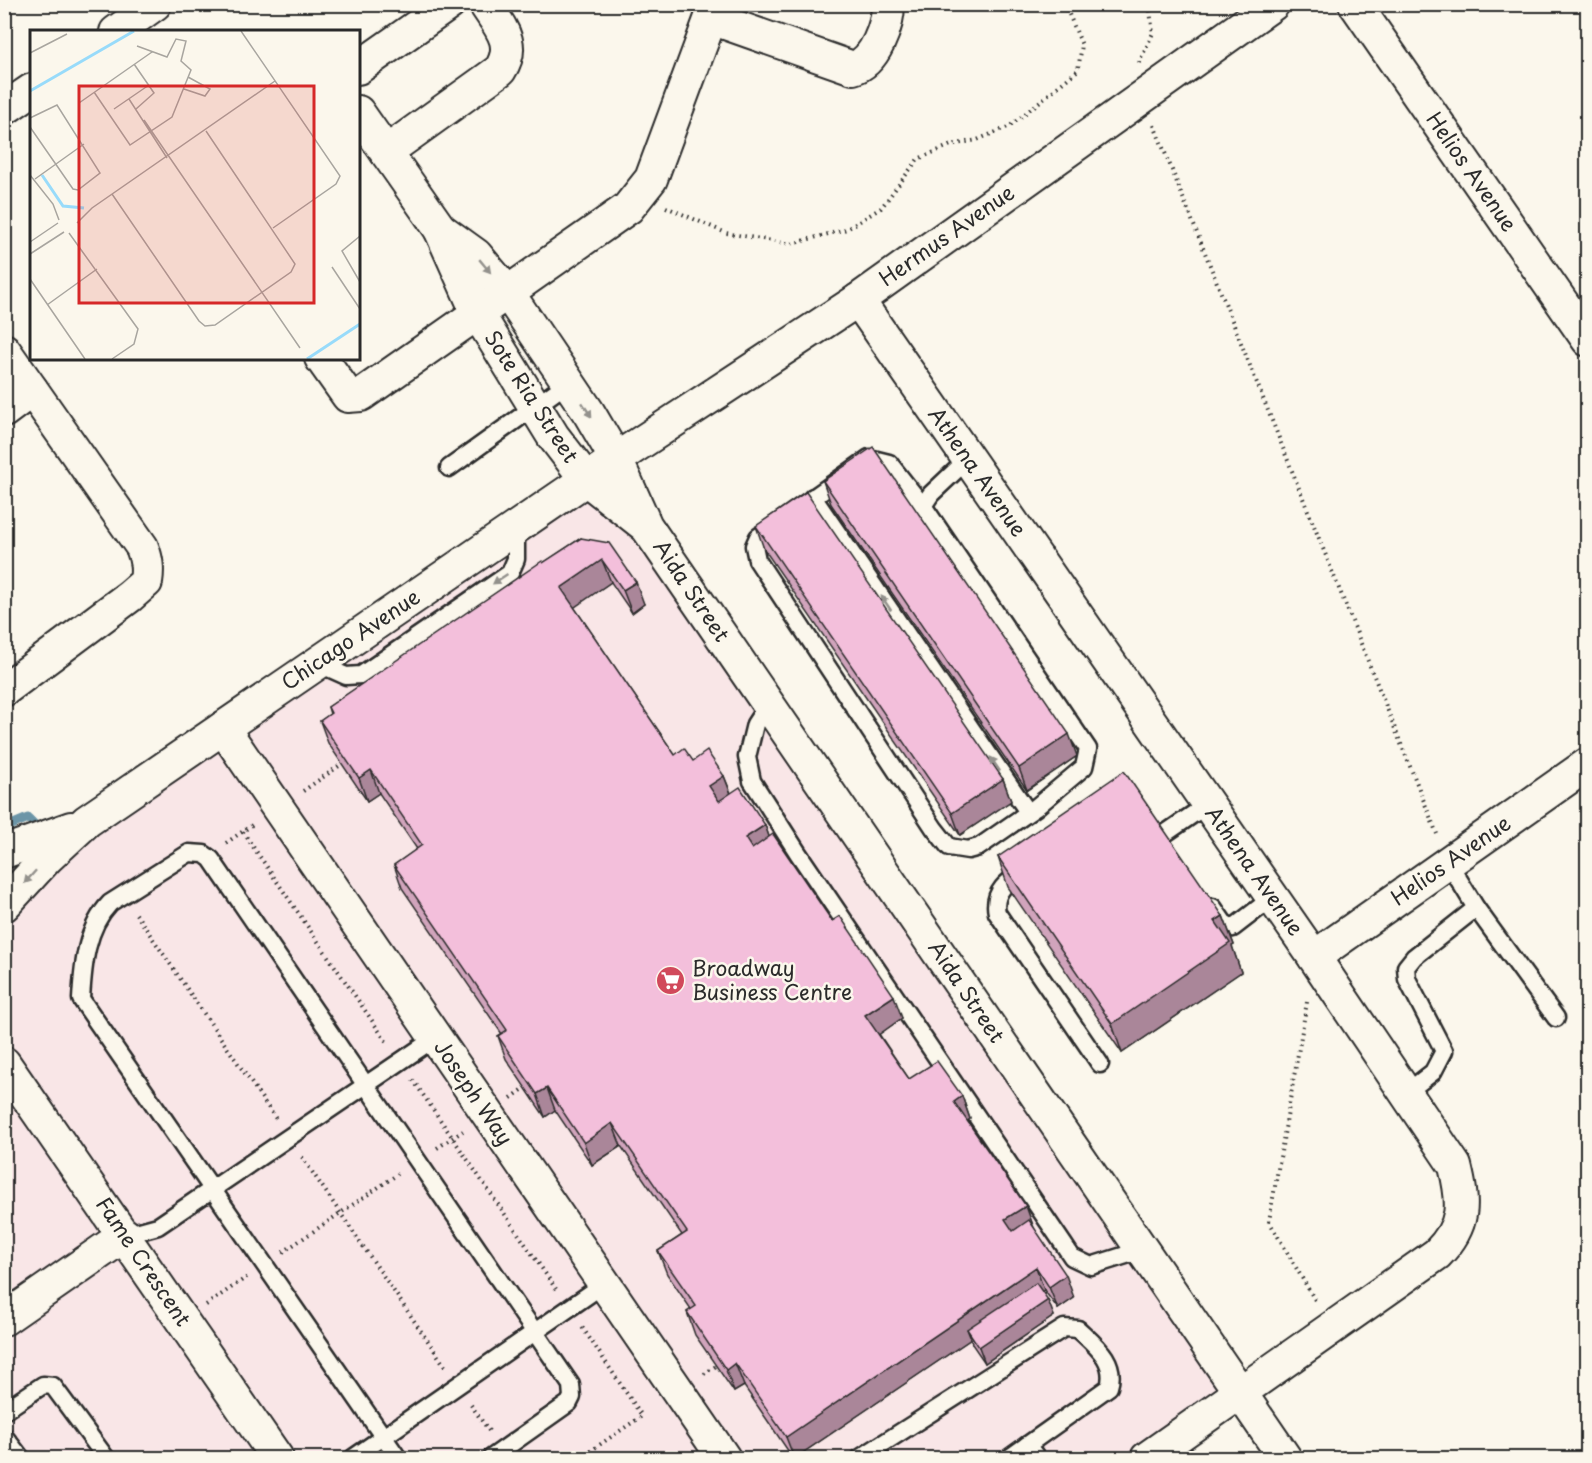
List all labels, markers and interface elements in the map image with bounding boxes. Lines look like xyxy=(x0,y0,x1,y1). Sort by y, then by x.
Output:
inset map xyxy=(30,30,360,360)
street label: Helios Avenue xyxy=(1419,104,1526,237)
street label: Hermus Avenue xyxy=(872,176,1020,293)
one-way arrow xyxy=(478,258,491,273)
street label: Sote Ria Street xyxy=(478,323,588,468)
street label: Athena Avenue xyxy=(922,399,1035,542)
one-way arrow xyxy=(581,402,592,418)
street label: Aida Street xyxy=(647,532,739,647)
one-way arrow xyxy=(493,573,509,585)
street label: Chicago Avenue xyxy=(274,580,426,697)
one-way arrow xyxy=(881,595,892,611)
one-way arrow xyxy=(990,756,1001,772)
street label: Athena Avenue xyxy=(1199,798,1312,941)
street label: Helios Avenue xyxy=(1383,806,1516,913)
one-way arrow xyxy=(24,869,37,884)
street label: Aida Street xyxy=(922,933,1014,1048)
place label: Broadway Business Centre xyxy=(692,951,852,1007)
supermarket icon: Broadway Business Centre xyxy=(655,965,687,997)
street label: Joseph Way xyxy=(427,1033,522,1151)
street label: Fame Crescent xyxy=(89,1190,200,1332)

